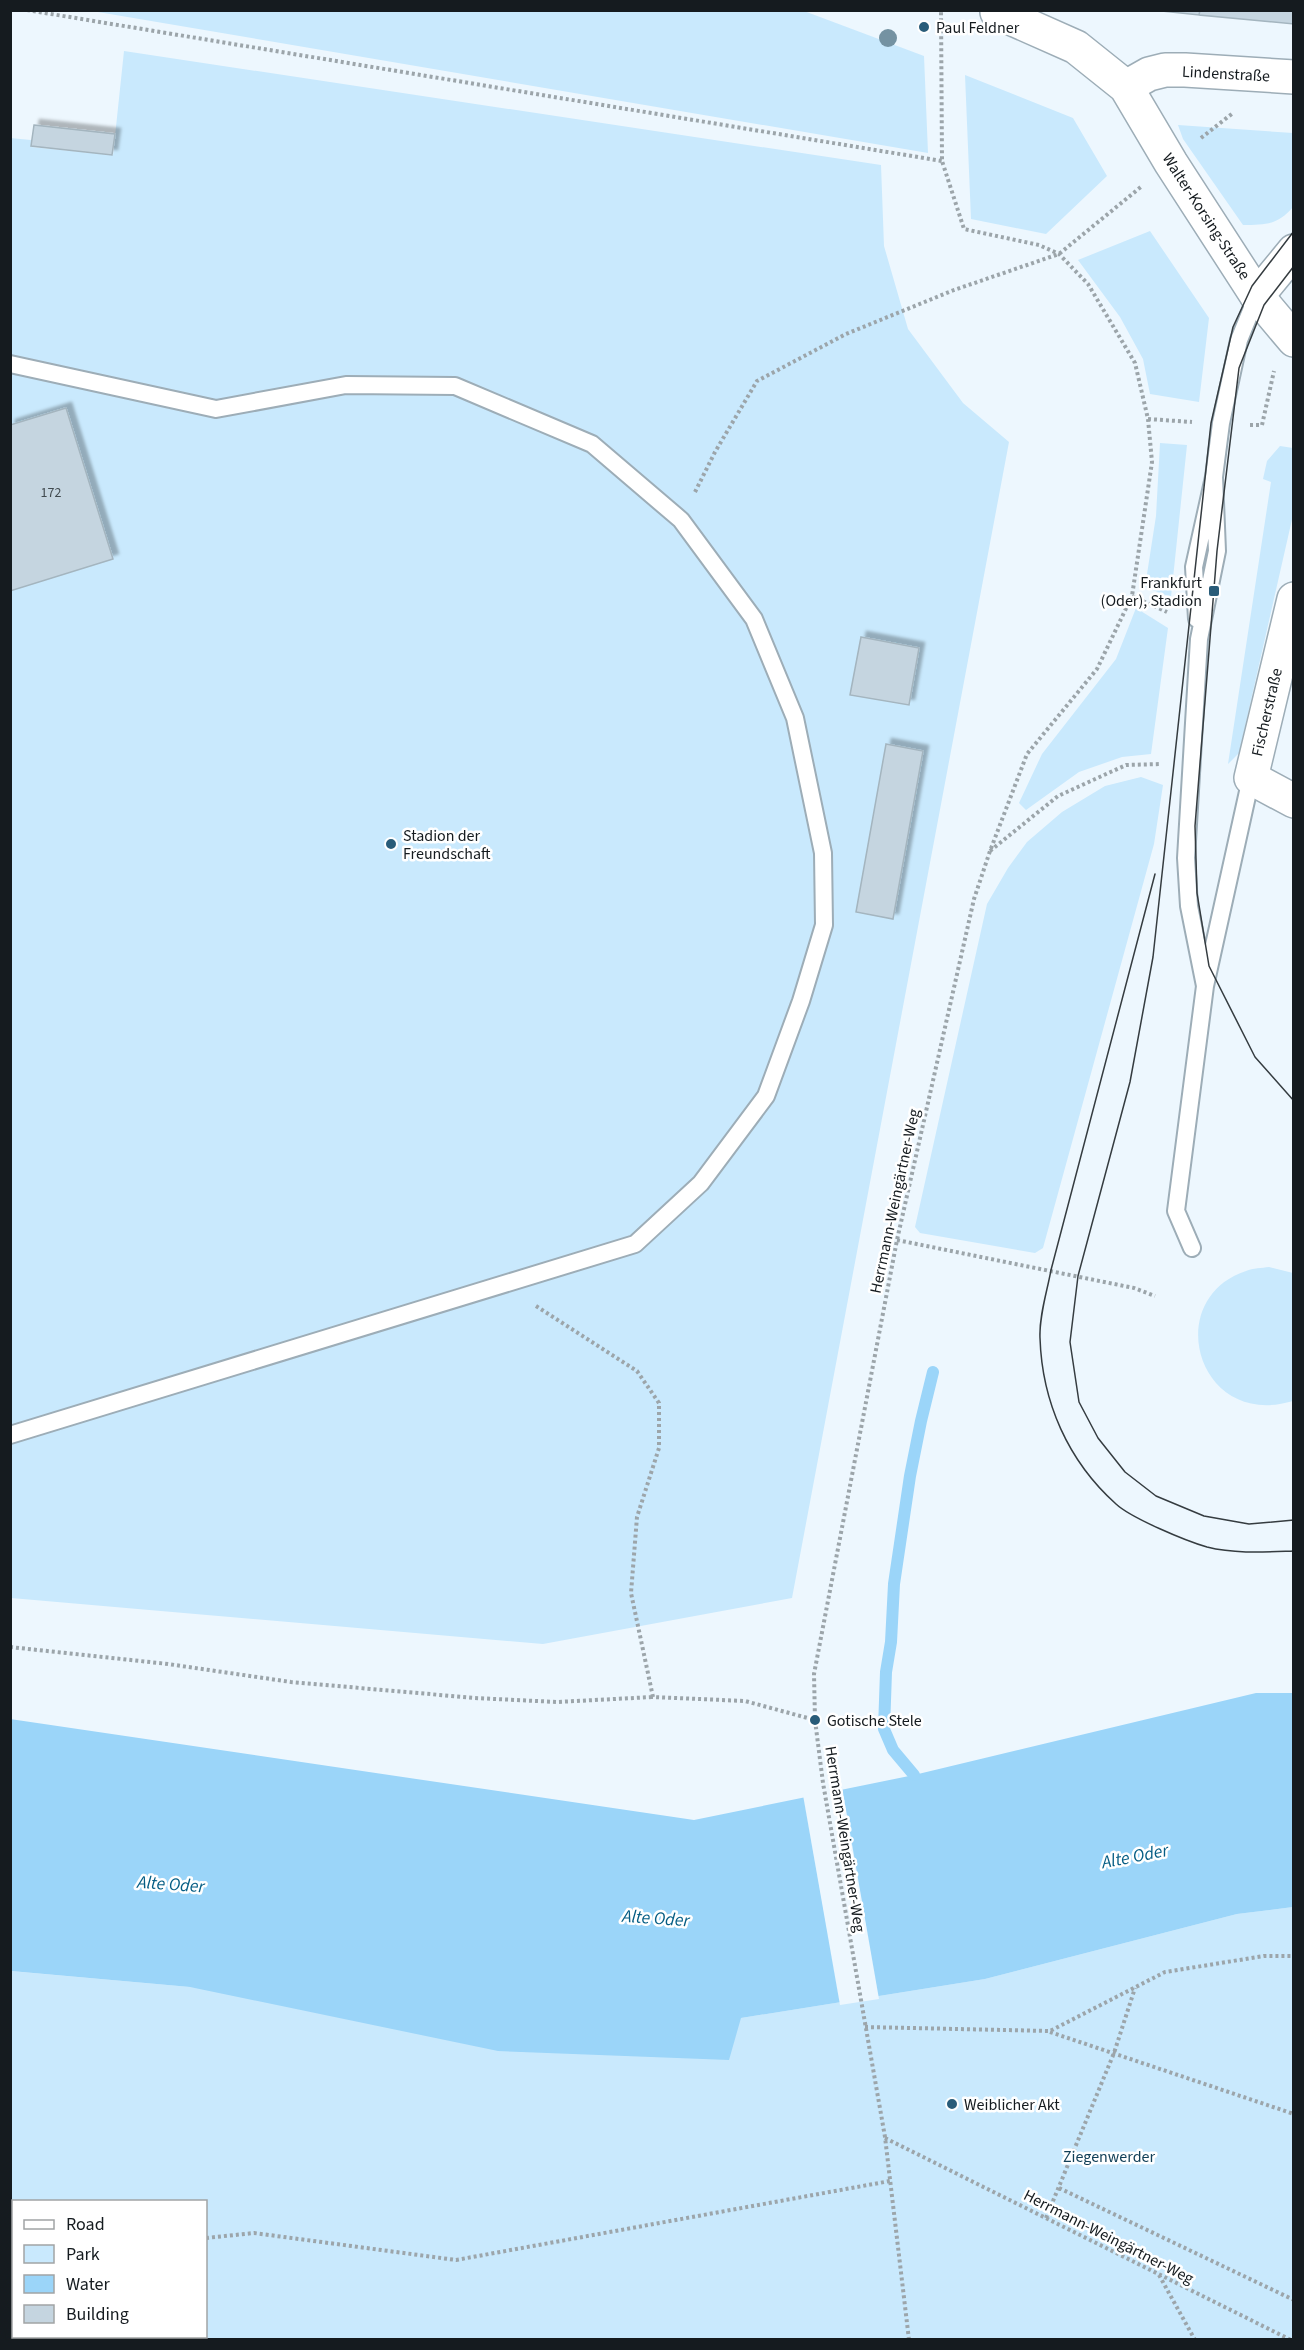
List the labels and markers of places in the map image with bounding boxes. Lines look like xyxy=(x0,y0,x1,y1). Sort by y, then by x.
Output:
place label: Paul Feldner xyxy=(936,17,1020,39)
marker: Paul Feldner xyxy=(917,20,931,34)
place label: Frankfurt (Oder), Stadion xyxy=(1101,572,1203,612)
marker: Frankfurt (Oder), Stadion xyxy=(1207,584,1221,598)
place label: Stadion der Freundschaft xyxy=(403,825,491,865)
marker: Stadion der Freundschaft xyxy=(384,837,398,851)
place label: Gotische Stele xyxy=(827,1710,922,1732)
marker: Gotische Stele xyxy=(808,1713,822,1727)
place label: Weiblicher Akt xyxy=(964,2094,1060,2116)
marker: Weiblicher Akt xyxy=(945,2097,959,2111)

